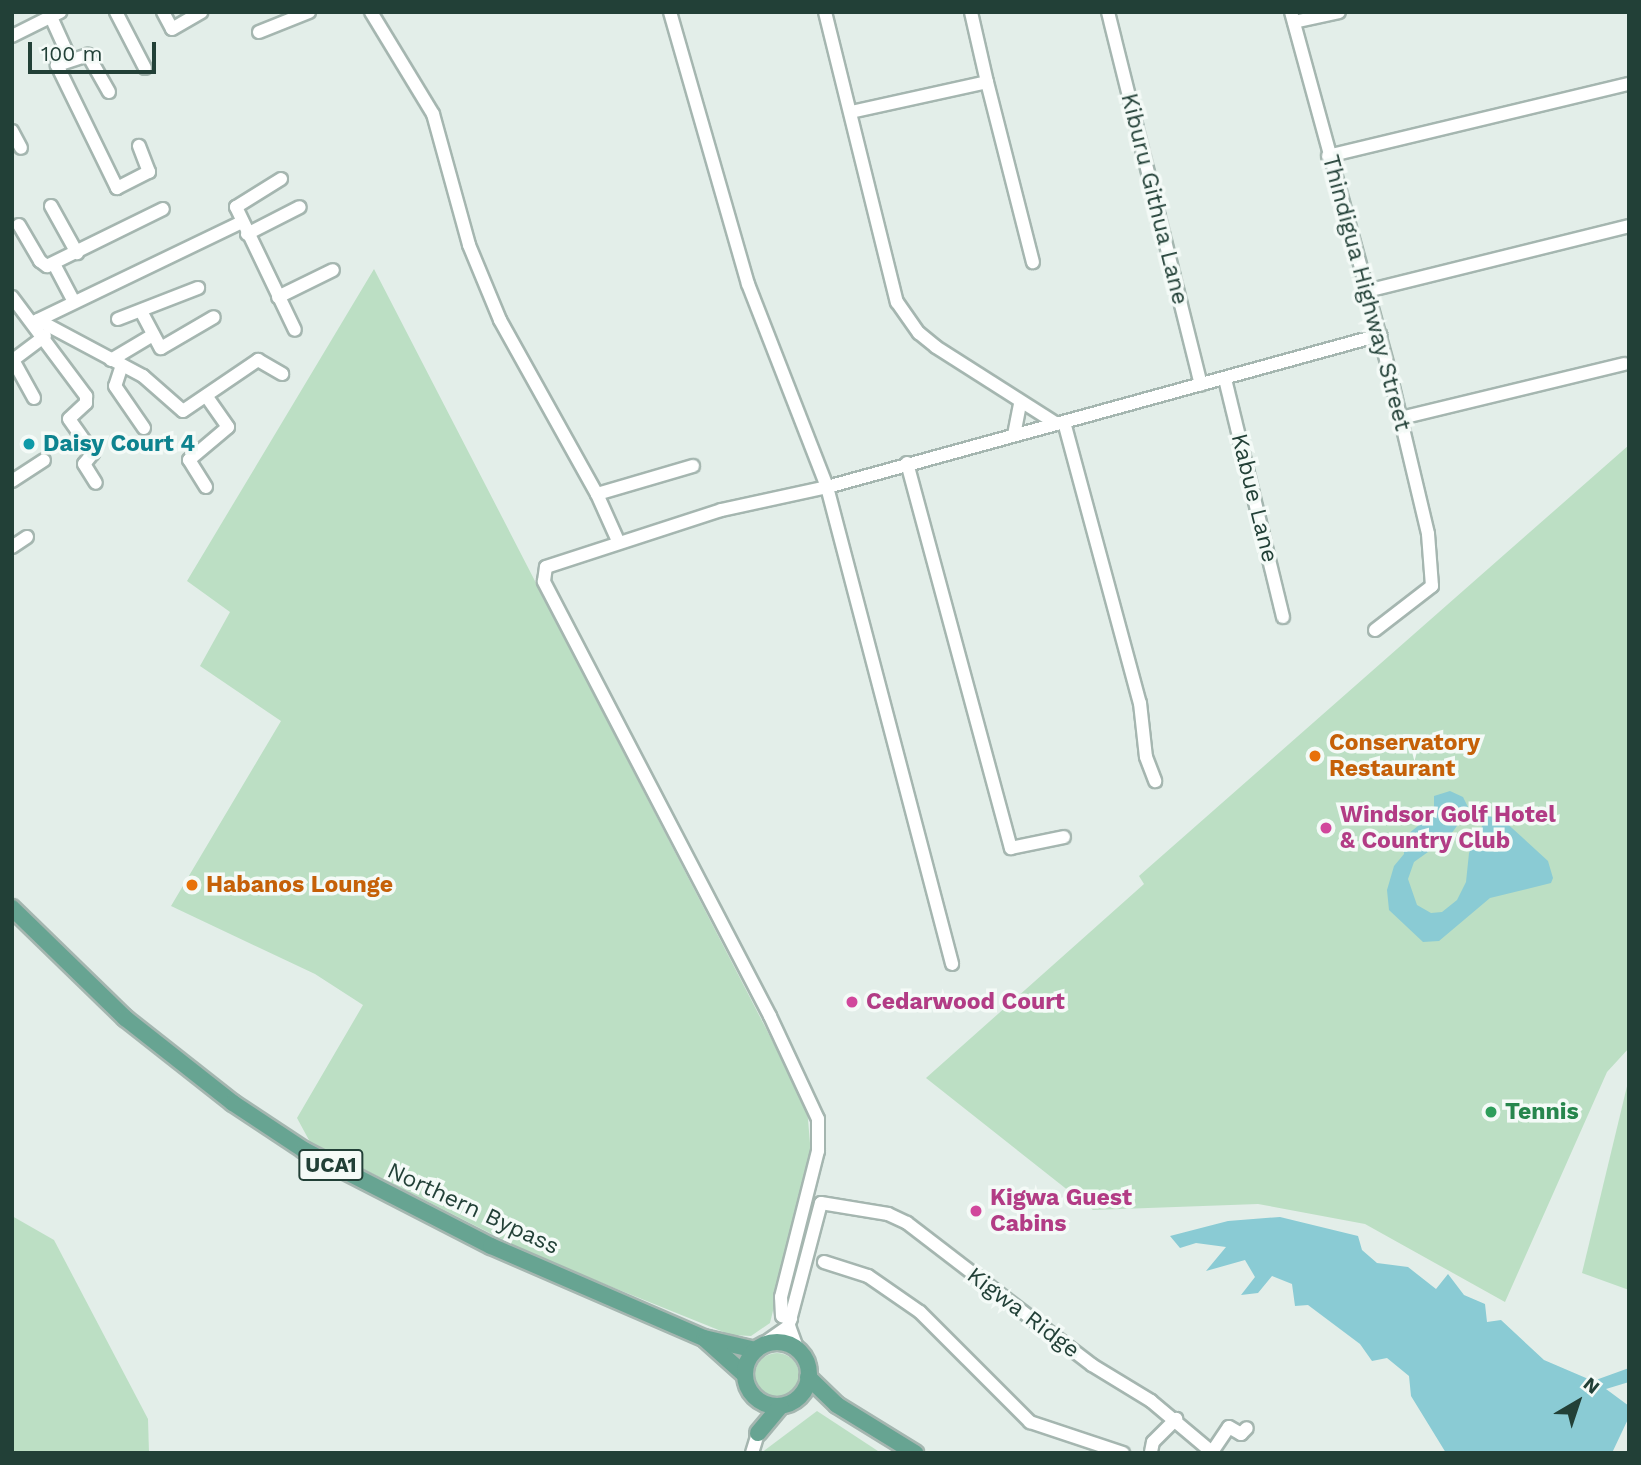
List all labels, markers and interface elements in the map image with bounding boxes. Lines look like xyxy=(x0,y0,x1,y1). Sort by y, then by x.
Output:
scale bar xyxy=(32,28,159,72)
text: 100 m xyxy=(41,41,103,66)
street label: Kiburu Githua Lane xyxy=(1114,90,1194,308)
street label: Thindigua Highway Street xyxy=(1316,152,1416,434)
place label: Daisy Court 4 xyxy=(43,430,196,458)
street label: Kabue Lane xyxy=(1225,431,1283,565)
marker: Daisy Court 4 xyxy=(21,436,37,452)
place label: Conservatory Restaurant xyxy=(1329,729,1480,783)
marker: Conservatory Restaurant xyxy=(1307,748,1323,764)
place label: Windsor Golf Hotel & Country Club xyxy=(1340,801,1556,855)
marker: Windsor Golf Hotel & Country Club xyxy=(1318,820,1334,836)
place label: Habanos Lounge xyxy=(206,871,393,899)
marker: Habanos Lounge xyxy=(184,877,200,893)
place label: Cedarwood Court xyxy=(866,988,1065,1016)
marker: Cedarwood Court xyxy=(844,994,860,1010)
place label: Tennis xyxy=(1505,1098,1579,1126)
marker: Tennis xyxy=(1483,1104,1499,1120)
road number: UCA1 xyxy=(298,1148,364,1182)
street label: Northern Bypass xyxy=(383,1157,563,1261)
place label: Kigwa Guest Cabins xyxy=(990,1184,1132,1238)
marker: Kigwa Guest Cabins xyxy=(968,1203,984,1219)
street label: Kigwa Ridge xyxy=(961,1262,1085,1364)
north arrow xyxy=(1543,1367,1613,1437)
text: N xyxy=(1579,1372,1604,1399)

